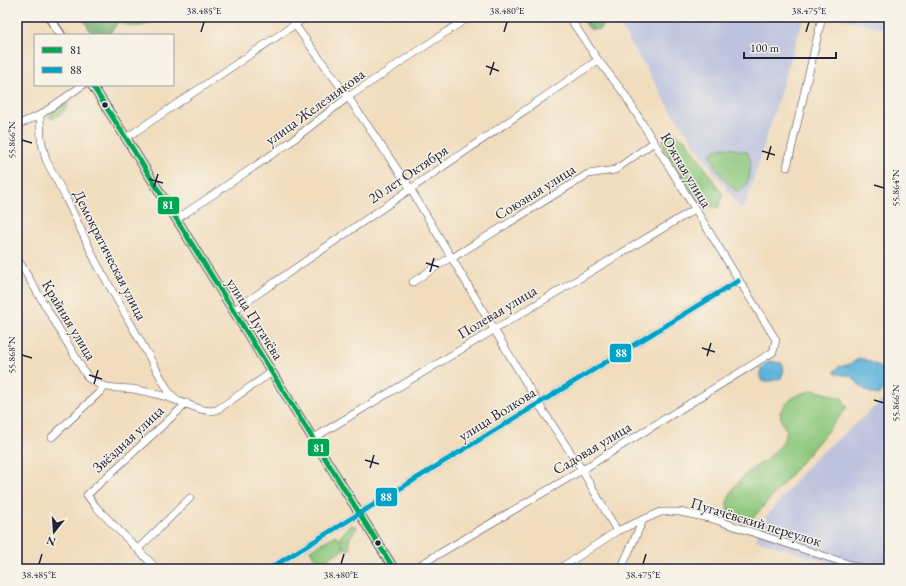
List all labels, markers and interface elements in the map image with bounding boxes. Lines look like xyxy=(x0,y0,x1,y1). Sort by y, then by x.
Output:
text: 38.485°E xyxy=(187,4,222,17)
text: 38.480°E xyxy=(490,4,525,17)
text: 38.475°E xyxy=(792,4,827,17)
legend xyxy=(34,34,174,86)
scale bar xyxy=(744,34,836,60)
text: 100 m xyxy=(750,40,780,56)
text: 81 xyxy=(70,42,82,58)
text: 88 xyxy=(70,62,82,78)
street label: улица Железнякова xyxy=(261,64,368,149)
unlabelled marker xyxy=(100,100,110,110)
text: 55.866°N xyxy=(5,121,18,159)
street label: Южная улица xyxy=(657,129,716,211)
street label: 20 лет Октября xyxy=(364,140,451,207)
street label: Союзная улица xyxy=(491,159,579,224)
text: 55.864°N xyxy=(889,169,902,207)
street label: Демократическая улица xyxy=(69,186,152,323)
line badge: 81 xyxy=(157,196,180,215)
text: 81 xyxy=(162,198,174,212)
street label: улица Пугачёва xyxy=(223,274,288,363)
street label: Крайняя улица xyxy=(38,276,101,363)
street label: Полевая улица xyxy=(453,280,540,343)
text: 55.868°N xyxy=(5,336,18,374)
line badge: 88 xyxy=(609,343,632,363)
text: 88 xyxy=(615,346,627,360)
street label: улица Волкова xyxy=(454,382,539,445)
text: 55.866°N xyxy=(889,384,902,422)
street label: Звёздная улица xyxy=(88,401,167,477)
street label: Садовая улица xyxy=(549,417,634,478)
line badge: 81 xyxy=(307,438,330,457)
text: 81 xyxy=(313,441,325,455)
line badge: 88 xyxy=(375,487,398,507)
text: 88 xyxy=(380,490,392,504)
street label: Пугачёвский переулок xyxy=(688,493,824,550)
north arrow xyxy=(34,512,74,552)
text: N xyxy=(45,534,57,550)
unlabelled marker xyxy=(373,538,383,548)
text: 38.485°E xyxy=(22,568,57,581)
text: 38.480°E xyxy=(324,568,359,581)
text: 38.475°E xyxy=(626,568,661,581)

